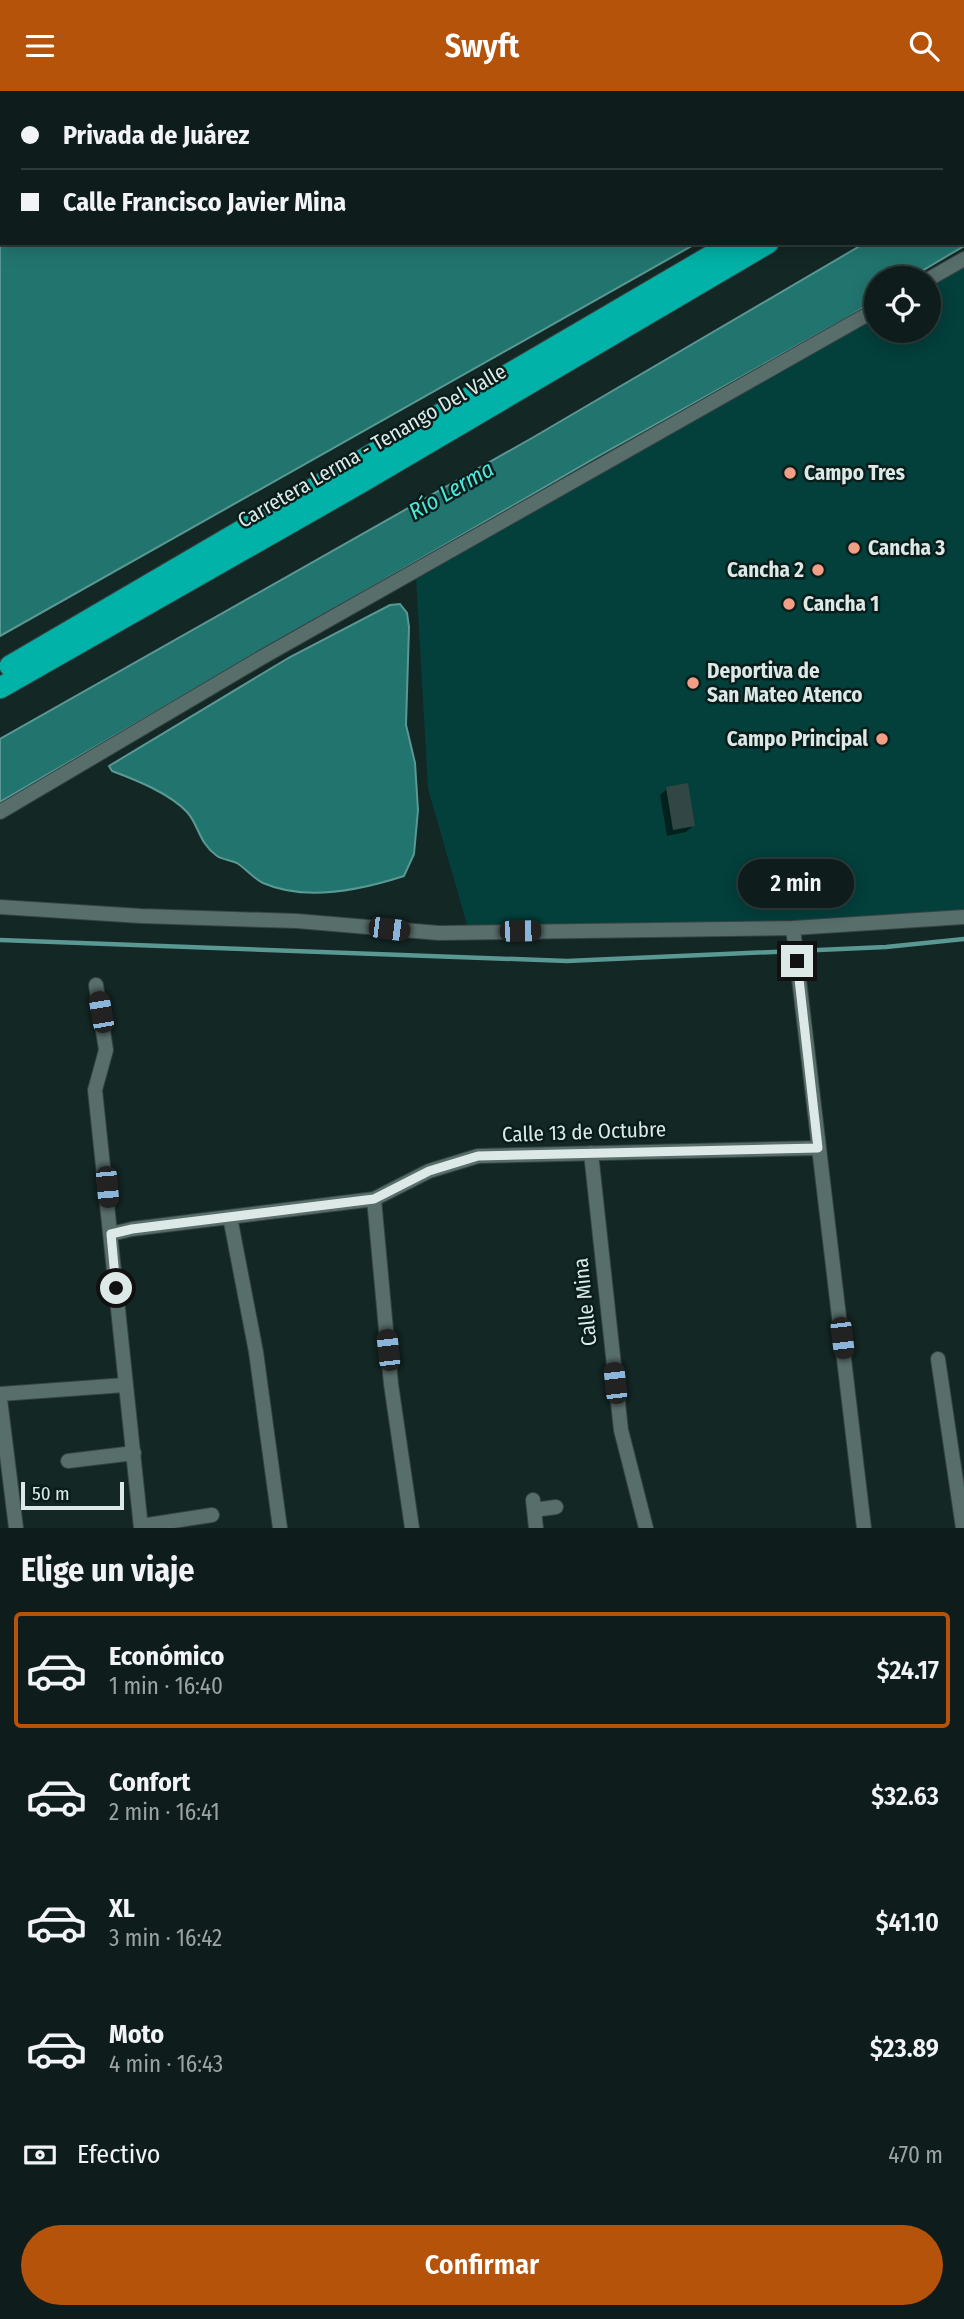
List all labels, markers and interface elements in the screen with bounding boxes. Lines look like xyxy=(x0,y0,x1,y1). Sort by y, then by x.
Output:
icon: menu xyxy=(21,27,59,65)
text: Swyft xyxy=(445,27,519,65)
icon: search xyxy=(905,27,943,65)
text: Privada de Juárez xyxy=(63,120,249,151)
text: Calle Francisco Javier Mina xyxy=(63,187,346,218)
map controls xyxy=(864,266,941,343)
button: locate xyxy=(864,266,941,343)
street label: Carretera Lerma - Tenango Del Valle xyxy=(233,358,511,534)
water label: Río Lerma xyxy=(403,454,499,526)
place label: Campo Tres xyxy=(804,460,905,486)
marker: Campo Tres xyxy=(782,465,798,481)
place label: Cancha 3 xyxy=(868,535,945,561)
marker: Cancha 3 xyxy=(846,540,862,556)
place label: Cancha 2 xyxy=(727,557,804,583)
marker: Cancha 2 xyxy=(810,562,826,578)
place label: Cancha 1 xyxy=(803,591,879,617)
marker: Cancha 1 xyxy=(781,596,797,612)
place label: Deportiva de San Mateo Atenco xyxy=(707,658,863,708)
marker: Deportiva de San Mateo Atenco xyxy=(685,675,701,691)
place label: Campo Principal xyxy=(727,726,868,752)
marker: Campo Principal xyxy=(874,731,890,747)
callout: 2 min xyxy=(739,859,855,909)
text: 2 min xyxy=(770,869,822,897)
car xyxy=(367,916,412,942)
car xyxy=(499,920,542,942)
route end xyxy=(781,945,813,977)
car xyxy=(88,989,115,1035)
street label: Calle 13 de Octubre xyxy=(501,1116,667,1148)
car xyxy=(95,1165,120,1209)
street label: Calle Mina xyxy=(567,1257,603,1347)
route start xyxy=(100,1272,132,1304)
car xyxy=(830,1316,855,1360)
car xyxy=(376,1328,401,1372)
car xyxy=(603,1361,628,1405)
scale bar xyxy=(21,1479,124,1511)
text: 50 m xyxy=(32,1482,70,1505)
text: Elige un viaje xyxy=(21,1551,194,1589)
icon: car xyxy=(25,1639,88,1702)
text: Económico xyxy=(109,1641,224,1672)
text: $24.17 xyxy=(877,1655,939,1686)
text: 1 min · 16:40 xyxy=(109,1672,223,1700)
icon: car xyxy=(25,1765,88,1828)
text: Confort xyxy=(109,1767,190,1798)
text: $32.63 xyxy=(871,1781,939,1812)
text: 2 min · 16:41 xyxy=(109,1798,220,1826)
icon: car xyxy=(25,1891,88,1954)
text: XL xyxy=(109,1893,135,1924)
text: $41.10 xyxy=(876,1907,939,1938)
text: 3 min · 16:42 xyxy=(109,1924,222,1952)
icon: car xyxy=(25,2017,88,2080)
text: Moto xyxy=(109,2019,164,2050)
text: $23.89 xyxy=(870,2033,939,2064)
text: 4 min · 16:43 xyxy=(109,2050,223,2078)
icon: cash xyxy=(21,2136,59,2174)
text: Efectivo xyxy=(77,2139,161,2170)
text: 470 m xyxy=(888,2141,943,2169)
button: Confirmar xyxy=(21,2225,943,2305)

